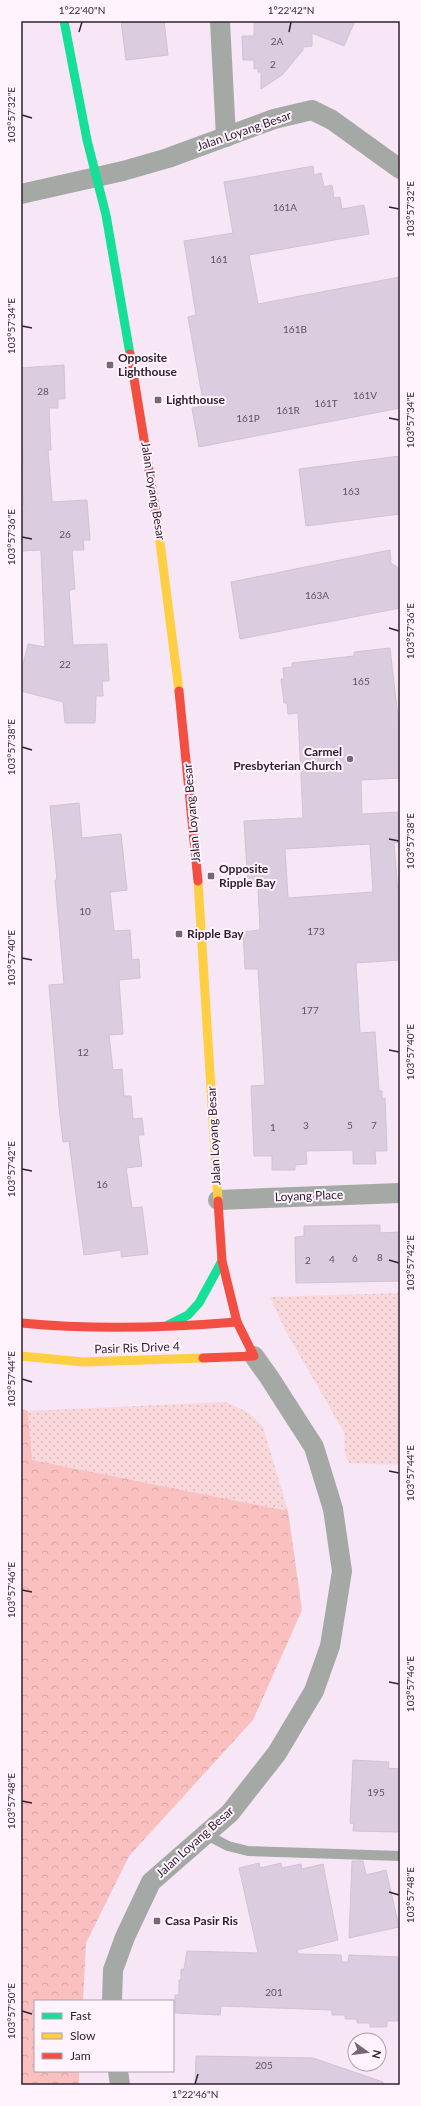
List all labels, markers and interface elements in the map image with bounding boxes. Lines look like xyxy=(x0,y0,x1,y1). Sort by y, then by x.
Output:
text: 1°22'40"N xyxy=(59,4,105,16)
text: 1°22'42"N xyxy=(268,4,314,16)
house number: 2A xyxy=(271,35,284,47)
house number: 2 xyxy=(270,58,276,70)
text: 103°57'32"E xyxy=(5,87,17,143)
street label: Jalan Loyang Besar xyxy=(194,107,294,154)
text: 103°57'32"E xyxy=(404,181,416,237)
house number: 161A xyxy=(273,201,297,213)
house number: 161 xyxy=(210,253,228,265)
text: 103°57'34"E xyxy=(5,298,17,354)
house number: 161B xyxy=(283,323,307,335)
place label: Opposite Lighthouse xyxy=(118,350,177,379)
marker: Opposite Lighthouse xyxy=(105,360,115,370)
house number: 28 xyxy=(37,385,49,397)
house number: 161V xyxy=(353,389,377,401)
place label: Lighthouse xyxy=(166,392,225,407)
text: 103°57'34"E xyxy=(404,392,416,448)
marker: Lighthouse xyxy=(153,395,163,405)
house number: 161T xyxy=(314,397,338,409)
house number: 161R xyxy=(276,404,301,416)
house number: 161P xyxy=(236,412,260,424)
street label: Jalan Loyang Besar xyxy=(138,441,169,542)
house number: 163 xyxy=(342,485,360,497)
text: 103°57'36"E xyxy=(5,509,17,565)
house number: 26 xyxy=(59,528,71,540)
house number: 163A xyxy=(305,589,329,601)
text: 103°57'36"E xyxy=(404,603,416,659)
house number: 22 xyxy=(59,658,71,670)
house number: 165 xyxy=(352,675,370,687)
text: 103°57'38"E xyxy=(5,719,17,775)
place label: Carmel Presbyterian Church xyxy=(233,744,342,773)
marker: Carmel Presbyterian Church xyxy=(345,754,355,764)
street label: Jalan Loyang Besar xyxy=(180,762,203,863)
text: 103°57'38"E xyxy=(404,813,416,869)
place label: Opposite Ripple Bay xyxy=(219,861,276,890)
marker: Opposite Ripple Bay xyxy=(206,871,216,881)
house number: 10 xyxy=(79,905,91,917)
house number: 173 xyxy=(307,925,325,937)
place label: Ripple Bay xyxy=(187,926,244,941)
marker: Ripple Bay xyxy=(174,929,184,939)
text: 103°57'40"E xyxy=(5,930,17,986)
house number: 177 xyxy=(301,1004,319,1016)
text: 103°57'40"E xyxy=(404,1024,416,1080)
house number: 12 xyxy=(77,1046,89,1058)
street label: Jalan Loyang Besar xyxy=(203,1085,224,1186)
house number: 3 xyxy=(303,1119,309,1131)
house number: 5 xyxy=(347,1119,353,1131)
house number: 7 xyxy=(371,1119,377,1131)
house number: 1 xyxy=(270,1121,276,1133)
text: 103°57'42"E xyxy=(5,1141,17,1197)
house number: 16 xyxy=(96,1178,108,1190)
street label: Loyang Place xyxy=(275,1187,343,1204)
text: 103°57'42"E xyxy=(404,1235,416,1291)
house number: 8 xyxy=(377,1251,383,1263)
house number: 6 xyxy=(352,1252,358,1264)
house number: 4 xyxy=(329,1253,335,1265)
house number: 2 xyxy=(305,1254,311,1266)
street label: Pasir Ris Drive 4 xyxy=(94,1339,180,1356)
text: 103°57'44"E xyxy=(5,1351,17,1407)
text: 103°57'44"E xyxy=(404,1445,416,1501)
text: 103°57'46"E xyxy=(5,1562,17,1618)
text: 103°57'46"E xyxy=(404,1656,416,1712)
text: 103°57'48"E xyxy=(5,1773,17,1829)
house number: 195 xyxy=(367,1786,385,1798)
street label: Jalan Loyang Besar xyxy=(153,1802,237,1880)
text: 103°57'48"E xyxy=(404,1867,416,1923)
place label: Casa Pasir Ris xyxy=(165,1913,238,1928)
marker: Casa Pasir Ris xyxy=(152,1916,162,1926)
text: 103°57'50"E xyxy=(5,1983,17,2039)
house number: 201 xyxy=(265,1986,283,1998)
legend xyxy=(34,2000,174,2072)
text: Fast xyxy=(70,2008,92,2023)
text: Slow xyxy=(70,2028,96,2043)
north arrow xyxy=(347,2032,387,2072)
text: Jam xyxy=(70,2048,91,2063)
text: N xyxy=(370,2049,385,2060)
house number: 205 xyxy=(255,2059,273,2071)
text: 1°22'46"N xyxy=(172,2088,218,2100)

